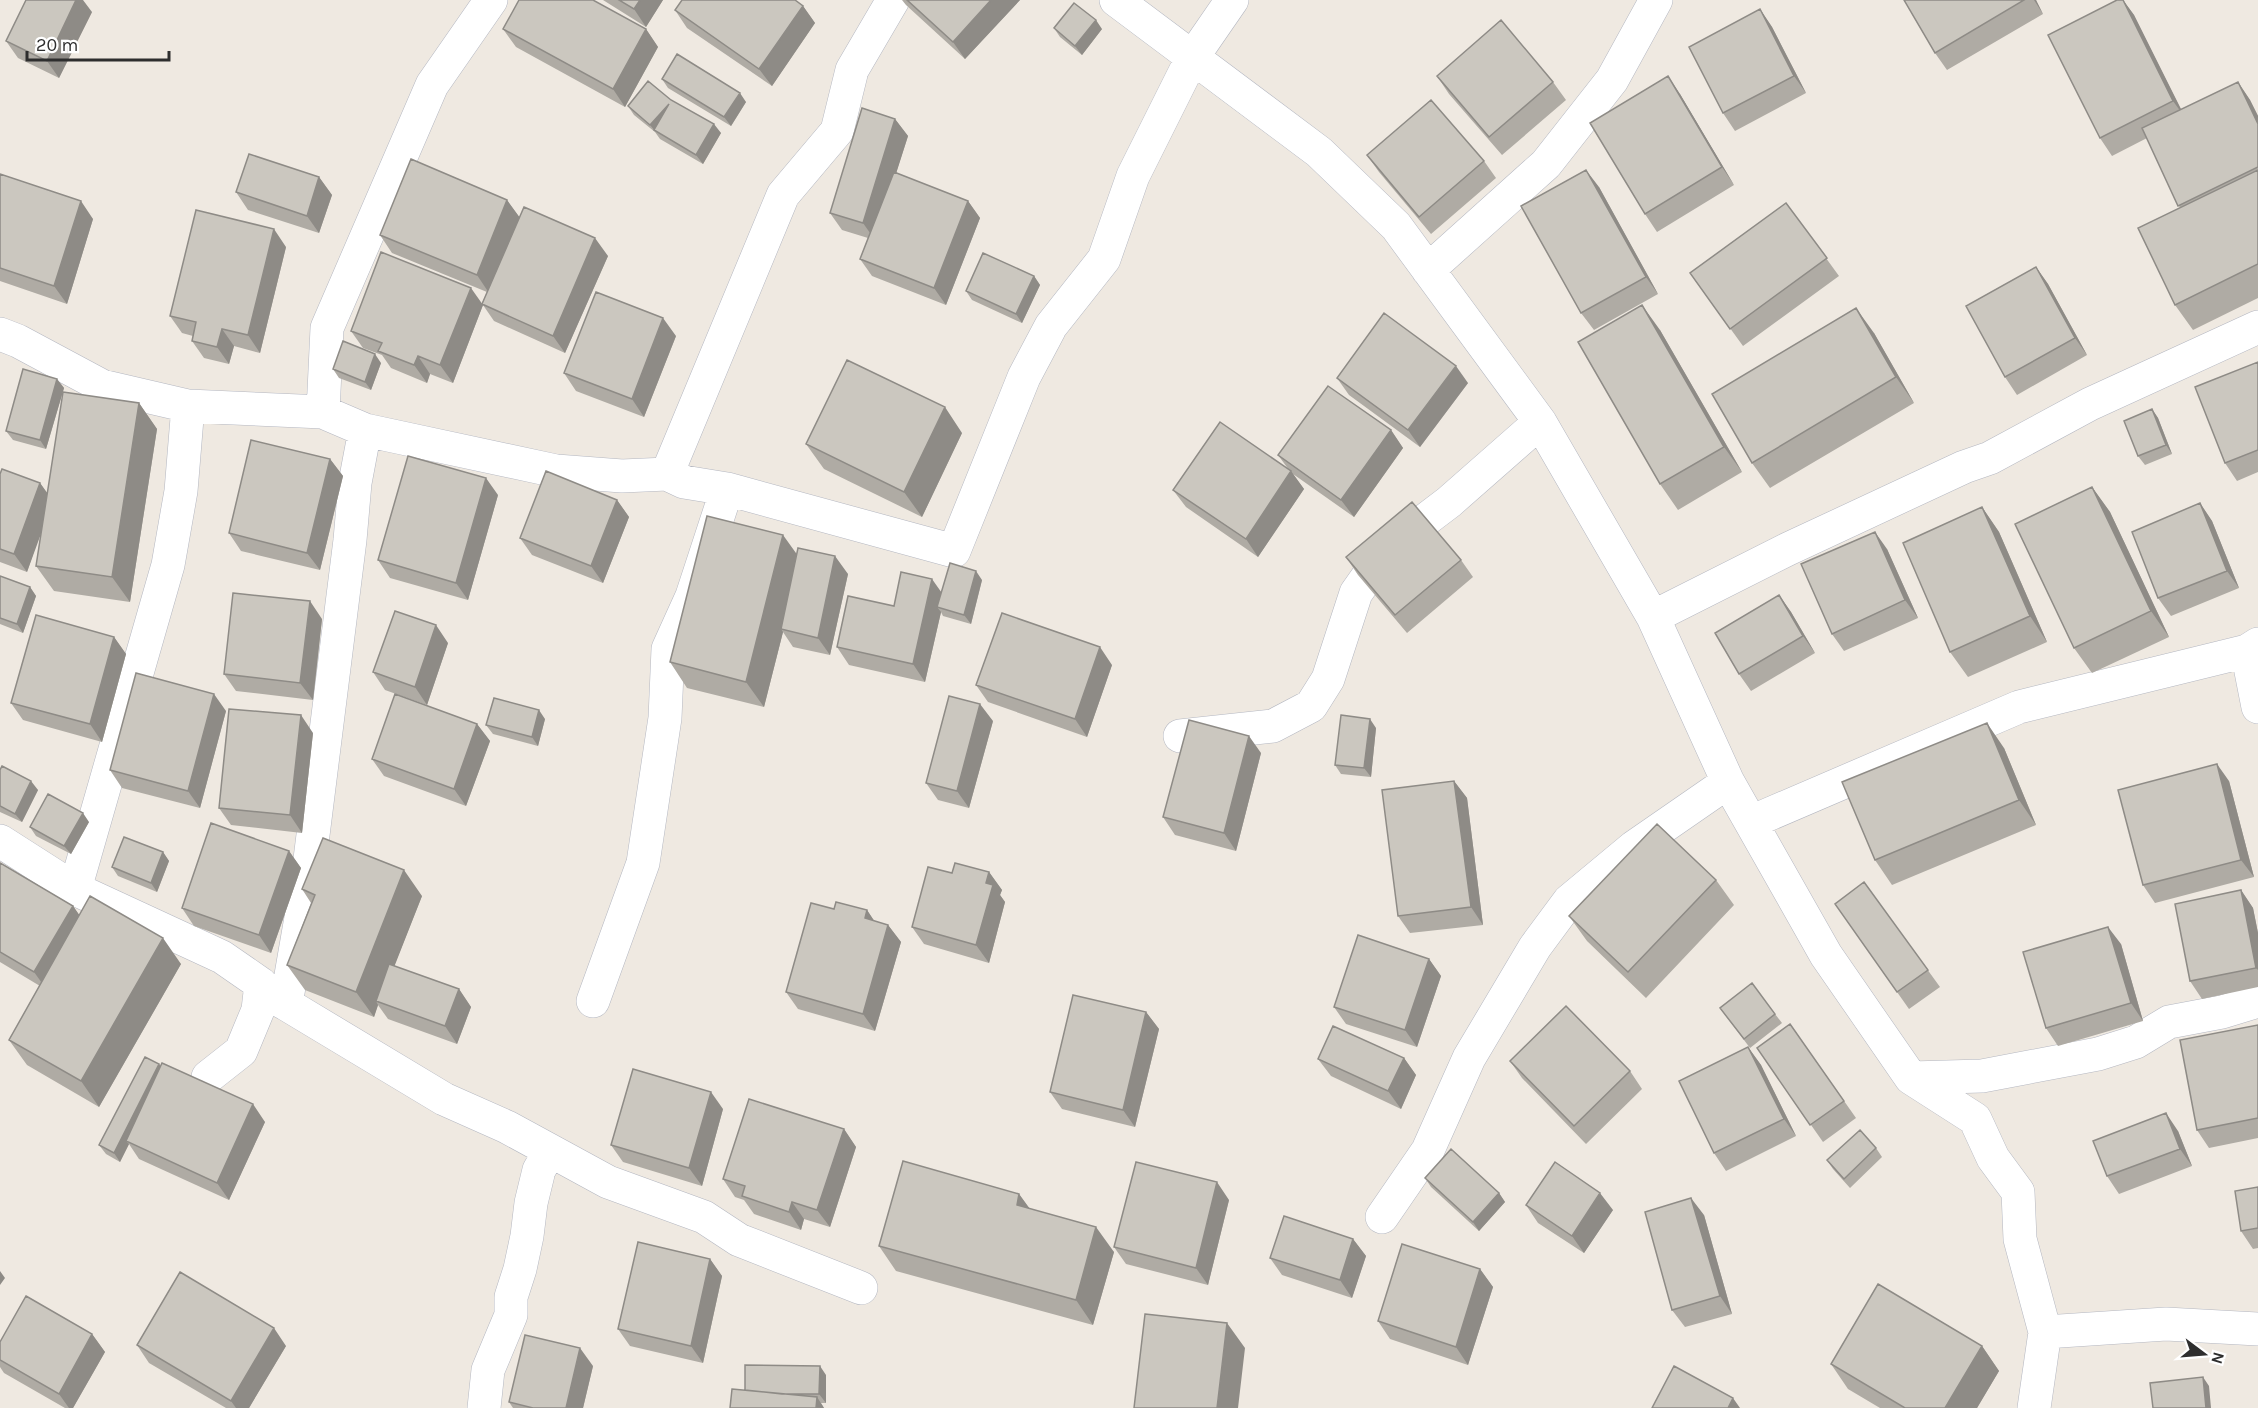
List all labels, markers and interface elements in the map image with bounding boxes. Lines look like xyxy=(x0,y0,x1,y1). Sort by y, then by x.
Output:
scale bar xyxy=(27,24,170,62)
text: 20 m xyxy=(36,34,78,56)
north arrow xyxy=(2174,1324,2234,1384)
text: N xyxy=(2207,1350,2229,1366)

